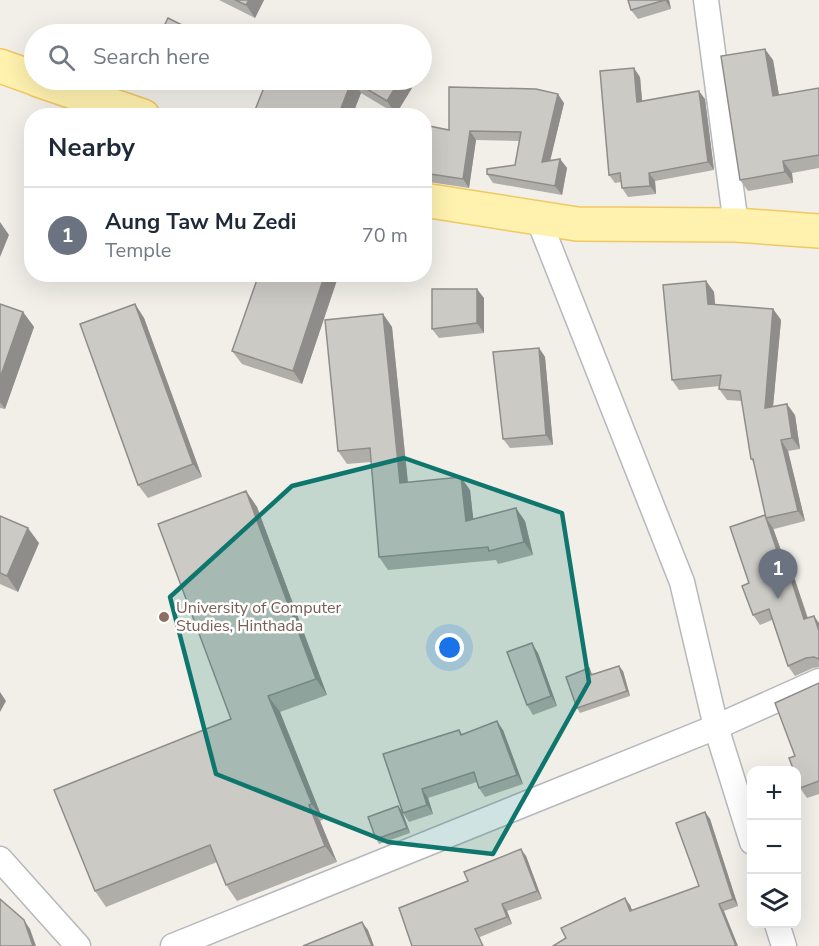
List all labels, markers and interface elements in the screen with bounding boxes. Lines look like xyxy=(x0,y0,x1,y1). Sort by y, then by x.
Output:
search box xyxy=(24,24,432,90)
icon: search xyxy=(45,41,78,74)
text: Search here xyxy=(93,42,210,72)
text: Nearby xyxy=(48,130,135,165)
text: Aung Taw Mu Zedi xyxy=(105,207,296,237)
text: 1 xyxy=(62,222,74,249)
text: 70 m xyxy=(362,222,408,249)
text: Temple xyxy=(105,237,171,264)
pin: 1 xyxy=(758,550,798,599)
place label: University of Computer Studies, Hinthada xyxy=(176,597,342,637)
marker: University of Computer Studies, Hinthada xyxy=(157,610,171,624)
your location xyxy=(435,633,464,662)
map controls xyxy=(747,766,801,928)
button: + xyxy=(747,766,801,820)
button: − xyxy=(747,820,801,874)
button: layers xyxy=(747,874,801,928)

